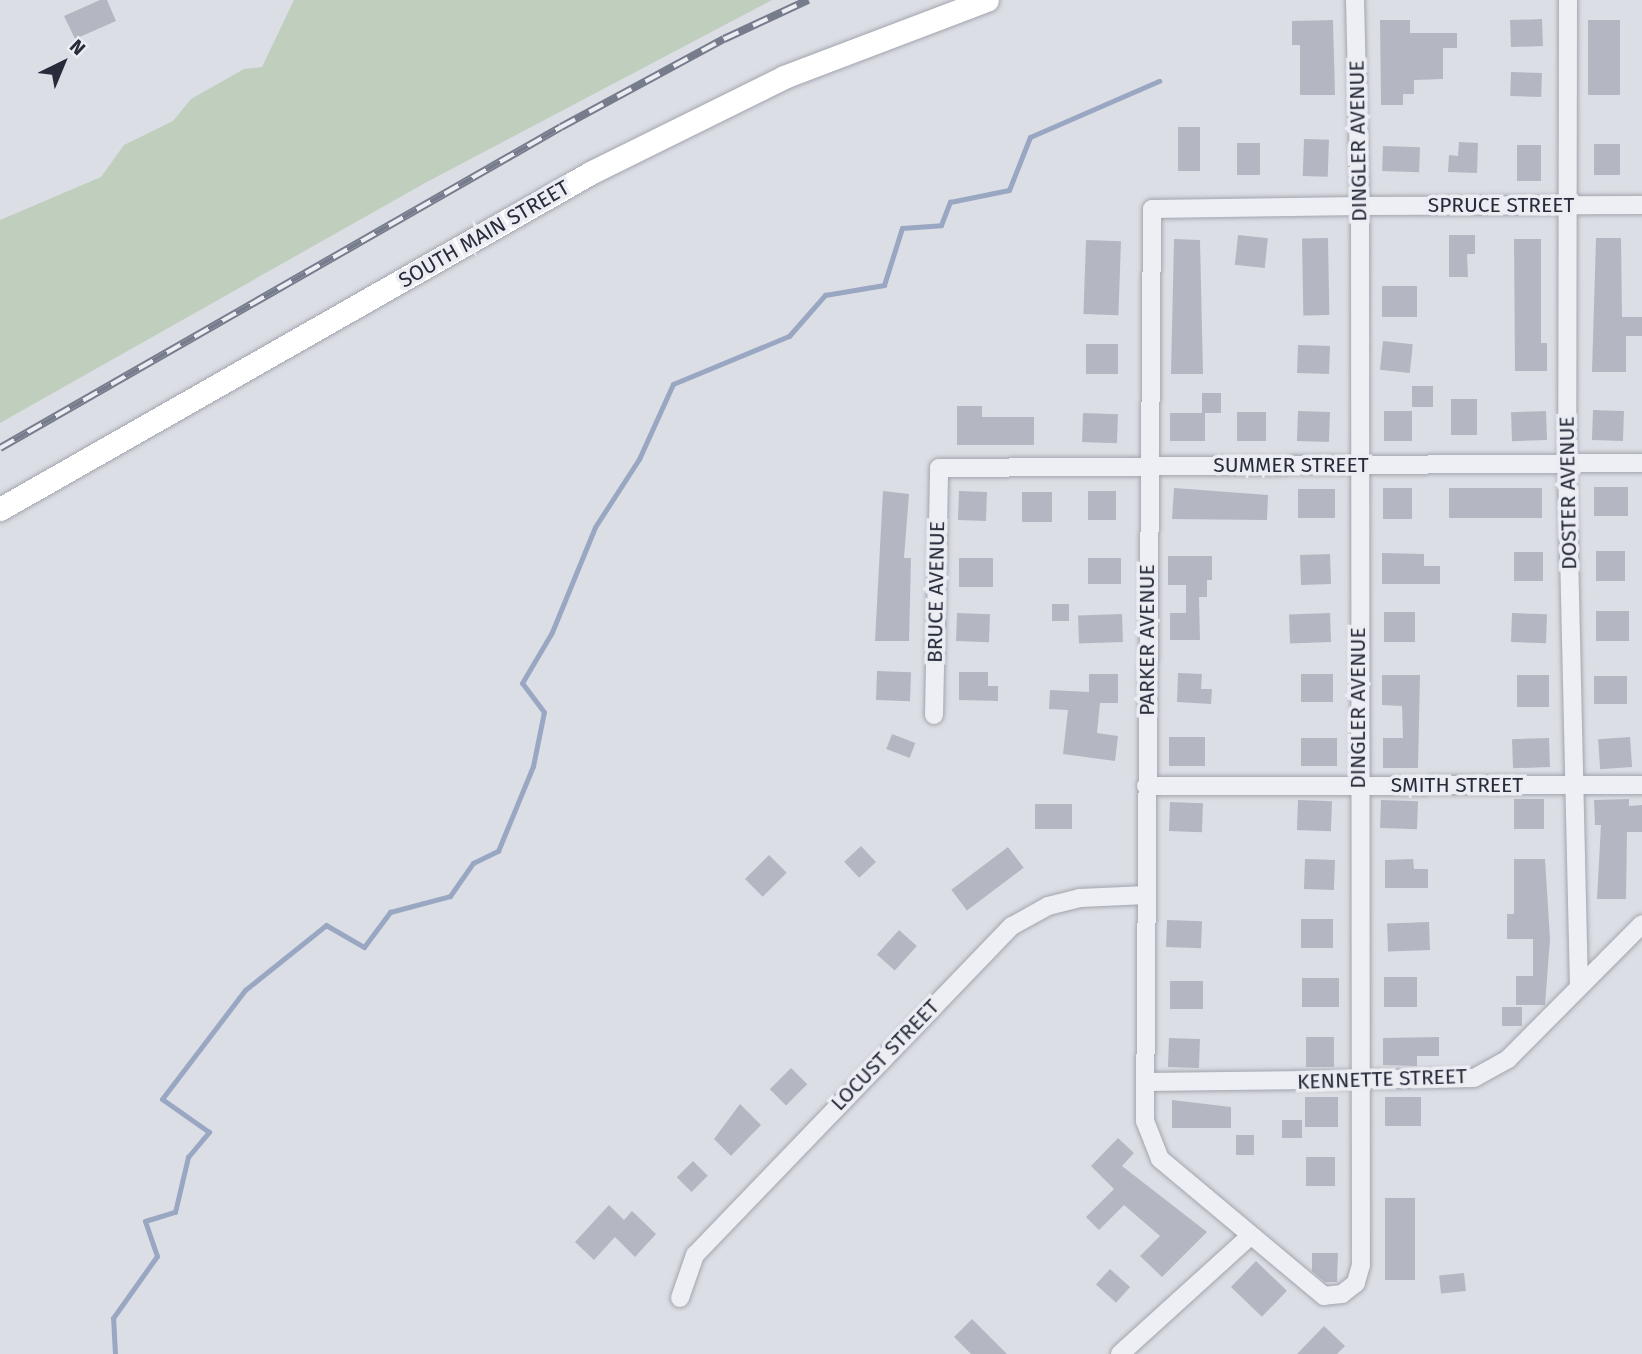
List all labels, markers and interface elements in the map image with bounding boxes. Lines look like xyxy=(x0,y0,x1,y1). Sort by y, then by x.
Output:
north arrow xyxy=(28,28,98,98)
text: N xyxy=(65,35,90,60)
street label: DINGLER AVENUE xyxy=(1344,60,1372,222)
street label: SOUTH MAIN STREET xyxy=(394,175,574,293)
street label: SPRUCE STREET xyxy=(1428,192,1574,218)
street label: DOSTER AVENUE xyxy=(1554,416,1582,570)
street label: SUMMER STREET xyxy=(1213,452,1369,478)
street label: BRUCE AVENUE xyxy=(922,521,950,663)
street label: PARKER AVENUE xyxy=(1134,564,1160,716)
street label: DINGLER AVENUE xyxy=(1345,627,1371,789)
street label: SMITH STREET xyxy=(1391,772,1523,798)
street label: LOCUST STREET xyxy=(826,994,944,1116)
street label: KENNETTE STREET xyxy=(1297,1063,1467,1095)

